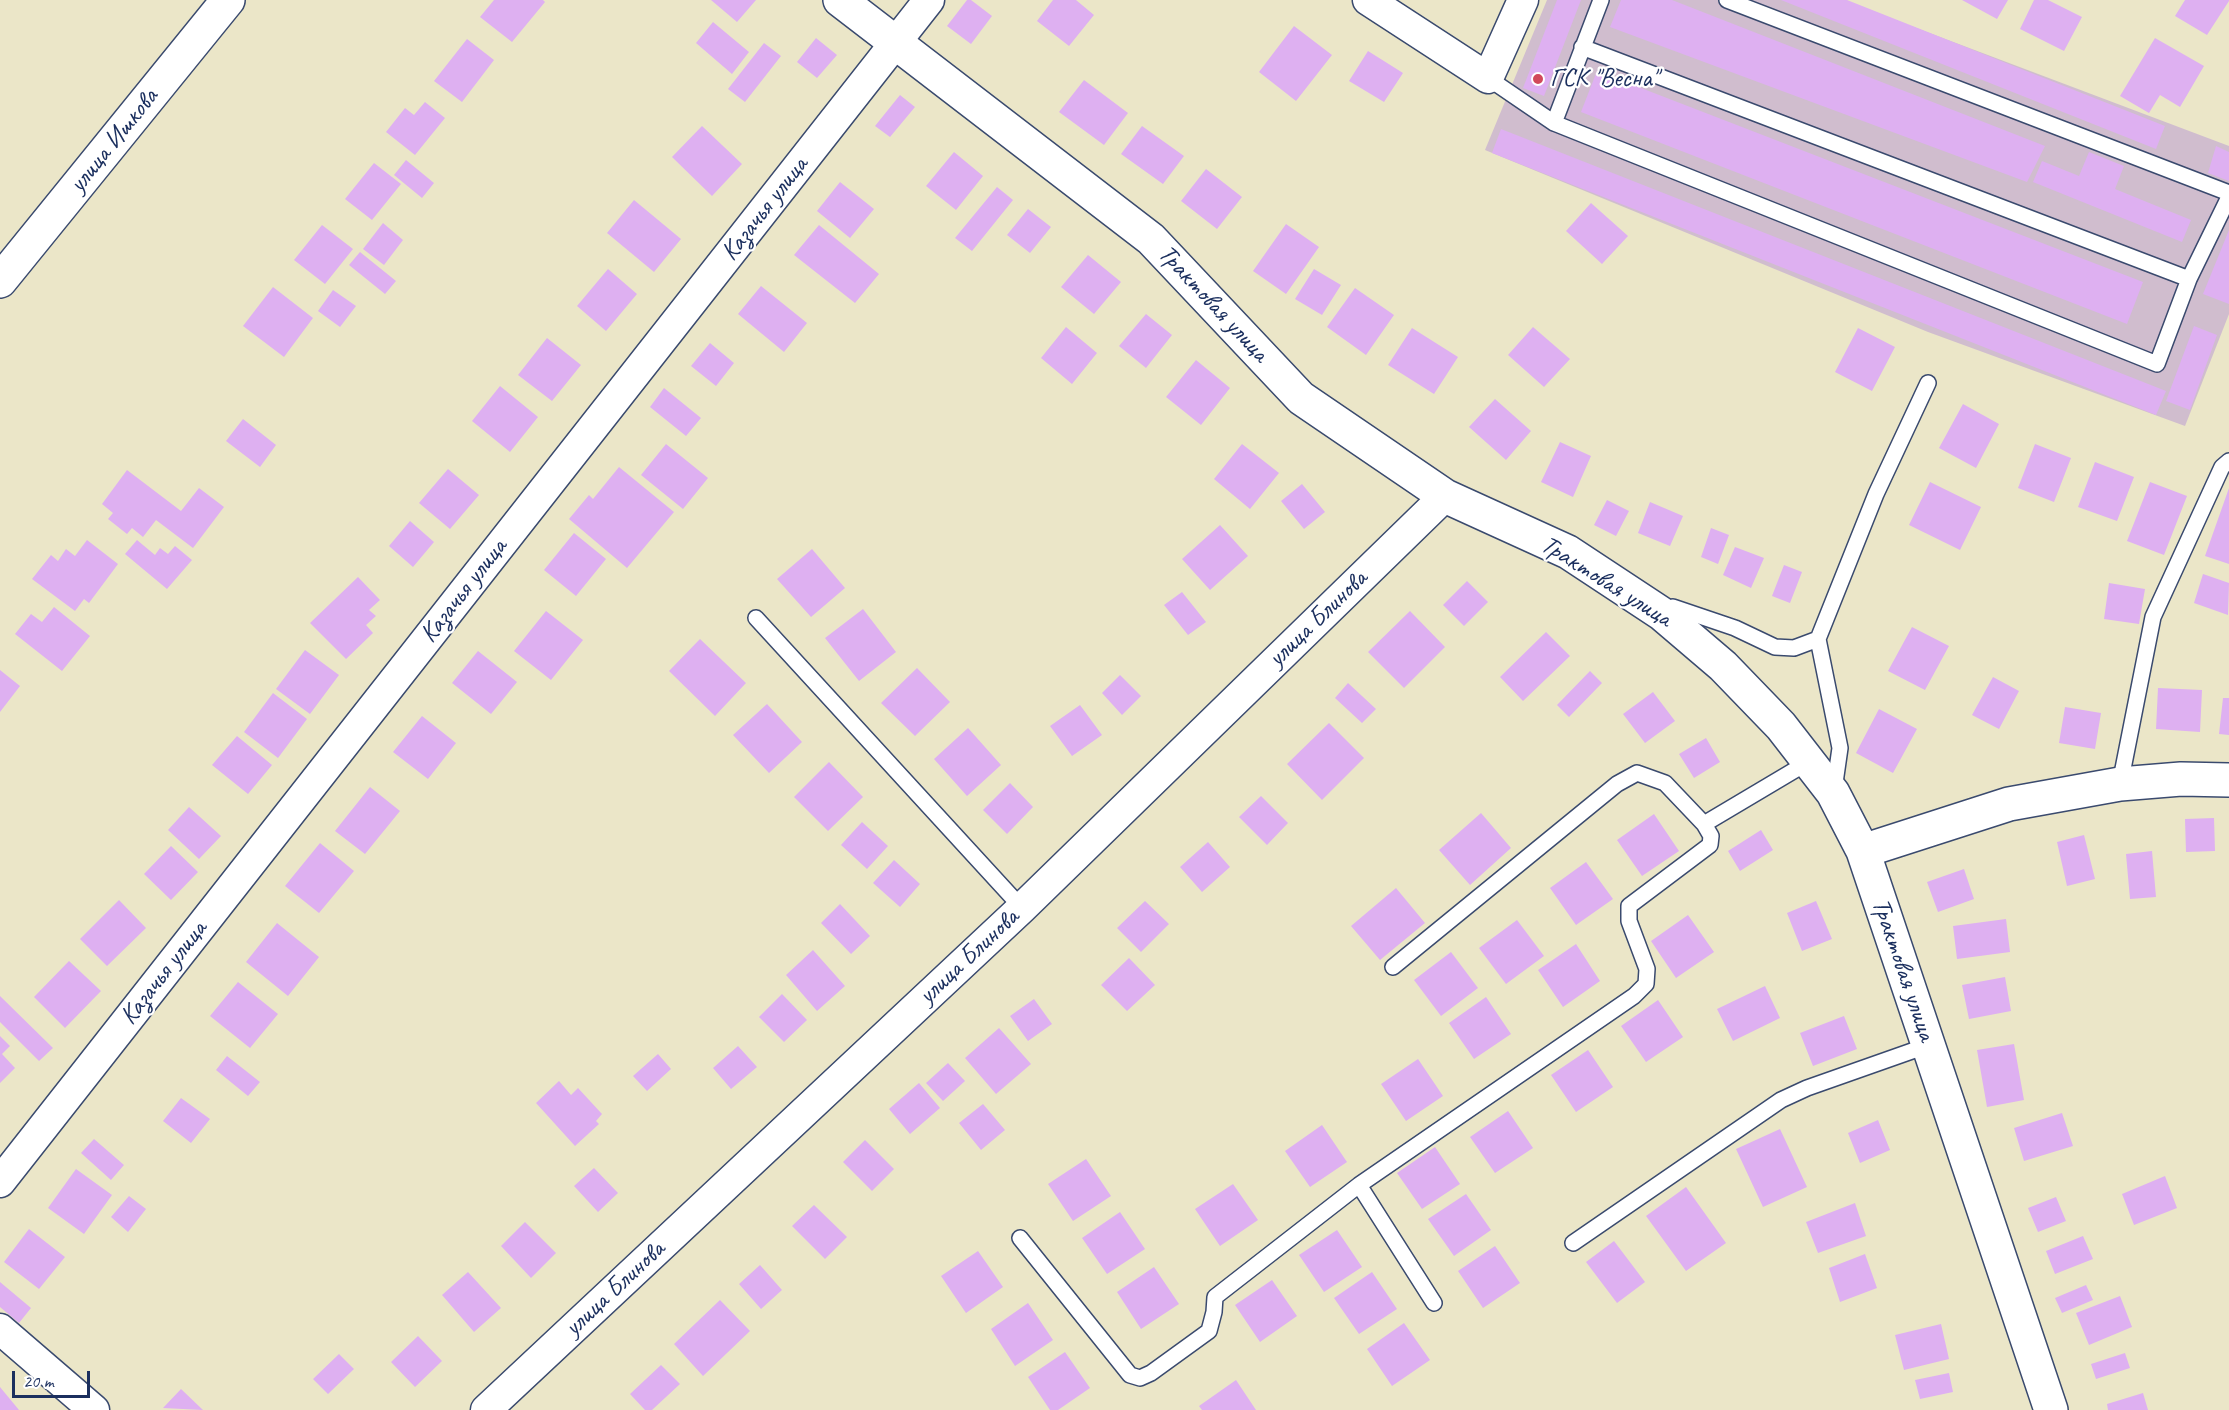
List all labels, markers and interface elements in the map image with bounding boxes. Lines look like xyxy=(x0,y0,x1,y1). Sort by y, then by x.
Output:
place label: ГСК "Весна" xyxy=(1550,63,1658,95)
marker: ГСК "Весна" xyxy=(1531,72,1545,86)
street label: улица Ишкова xyxy=(63,83,165,199)
street label: Казачья улица xyxy=(715,151,815,267)
street label: Трактовая улица xyxy=(1151,239,1275,369)
street label: Трактовая улица xyxy=(1535,529,1677,635)
street label: Казачья улица xyxy=(414,533,514,649)
street label: улица Блинова xyxy=(1262,564,1374,674)
street label: Трактовая улица xyxy=(1864,895,1942,1045)
street label: улица Блинова xyxy=(912,902,1026,1012)
street label: Казачья улица xyxy=(114,915,214,1031)
street label: улица Блинова xyxy=(558,1234,672,1344)
scale bar xyxy=(15,1359,93,1397)
text: 20 m xyxy=(23,1370,54,1392)

